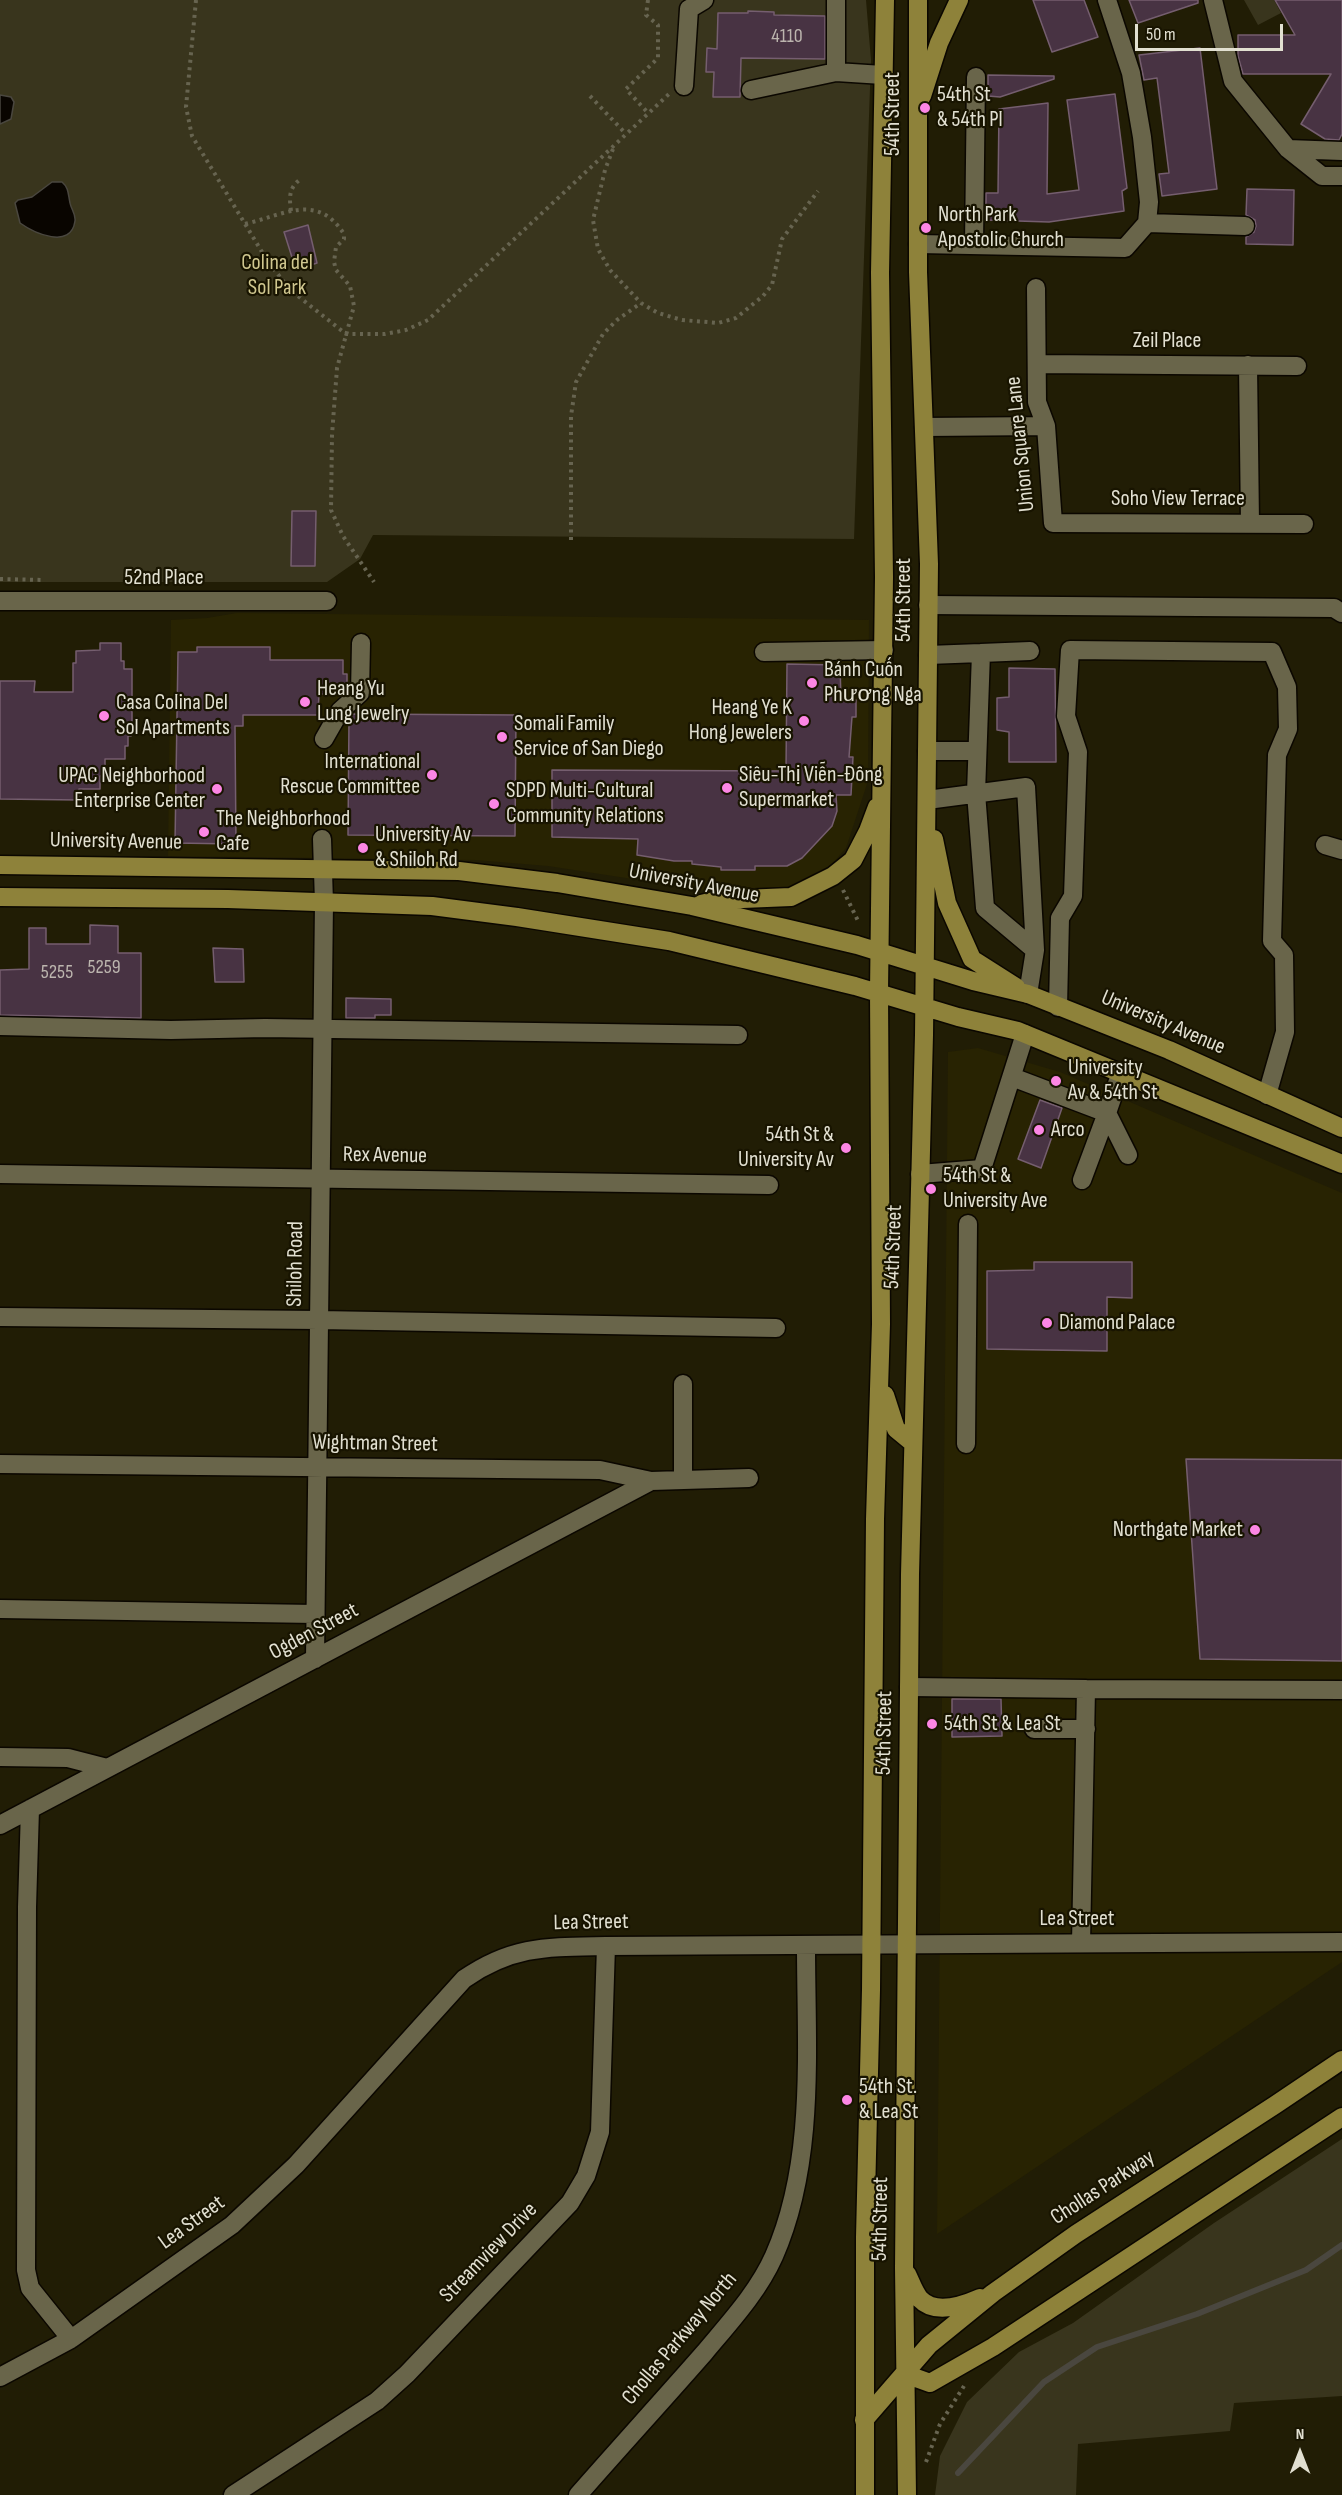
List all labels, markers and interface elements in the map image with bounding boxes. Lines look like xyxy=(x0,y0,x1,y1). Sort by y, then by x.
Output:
scale bar xyxy=(1138,12,1286,50)
text: 50 m xyxy=(1146,24,1176,45)
house number: 4110 xyxy=(771,25,803,49)
street label: 54th Street xyxy=(880,72,906,156)
place label: 54th St & 54th Pl xyxy=(937,82,1003,134)
marker: 54th St & 54th Pl xyxy=(918,101,932,115)
place label: North Park Apostolic Church xyxy=(938,202,1064,254)
marker: North Park Apostolic Church xyxy=(919,221,933,235)
park label: Colina del Sol Park xyxy=(241,250,313,302)
street label: Zeil Place xyxy=(1133,328,1201,354)
street label: Union Square Lane xyxy=(1001,375,1041,513)
street label: Soho View Terrace xyxy=(1111,486,1245,512)
street label: 54th Street xyxy=(891,558,917,642)
street label: 52nd Place xyxy=(124,565,204,591)
place label: Bánh Cuốn Phương Nga xyxy=(824,657,922,708)
place label: Heang Yu Lung Jewelry xyxy=(317,676,409,728)
marker: Bánh Cuốn Phương Nga xyxy=(805,676,819,690)
place label: Casa Colina Del Sol Apartments xyxy=(116,690,230,742)
marker: Heang Yu Lung Jewelry xyxy=(298,695,312,709)
place label: Heang Ye K Hong Jewelers xyxy=(689,695,792,746)
marker: Casa Colina Del Sol Apartments xyxy=(97,709,111,723)
place label: Somali Family Service of San Diego xyxy=(514,711,664,762)
marker: Heang Ye K Hong Jewelers xyxy=(797,714,811,728)
marker: Somali Family Service of San Diego xyxy=(495,730,509,744)
place label: International Rescue Committee xyxy=(280,749,420,800)
place label: Siêu-Thị Viễn-Đông Supermarket xyxy=(739,762,883,813)
place label: UPAC Neighborhood Enterprise Center xyxy=(58,763,205,814)
marker: International Rescue Committee xyxy=(425,768,439,782)
place label: SDPD Multi-Cultural Community Relations xyxy=(506,778,664,830)
marker: Siêu-Thị Viễn-Đông Supermarket xyxy=(720,781,734,795)
marker: UPAC Neighborhood Enterprise Center xyxy=(210,782,224,796)
marker: SDPD Multi-Cultural Community Relations xyxy=(487,797,501,811)
place label: The Neighborhood Cafe xyxy=(216,806,350,858)
place label: University Av & Shiloh Rd xyxy=(375,822,471,873)
marker: The Neighborhood Cafe xyxy=(197,825,211,839)
street label: University Avenue xyxy=(50,828,182,856)
marker: University Av & Shiloh Rd xyxy=(356,841,370,855)
street label: University Avenue xyxy=(627,858,761,910)
house number: 5259 xyxy=(87,956,121,980)
house number: 5255 xyxy=(41,961,73,985)
street label: University Avenue xyxy=(1097,985,1229,1061)
place label: University Av & 54th St xyxy=(1068,1055,1158,1106)
marker: University Av & 54th St xyxy=(1049,1074,1063,1088)
place label: Arco xyxy=(1051,1117,1085,1143)
place label: 54th St & University Av xyxy=(738,1122,834,1174)
marker: Arco xyxy=(1032,1123,1046,1137)
marker: 54th St & University Av xyxy=(839,1141,853,1155)
street label: Rex Avenue xyxy=(343,1142,427,1170)
place label: 54th St & University Ave xyxy=(943,1163,1048,1214)
marker: 54th St & University Ave xyxy=(924,1182,938,1196)
street label: 54th Street xyxy=(879,1205,909,1289)
street label: Shiloh Road xyxy=(282,1221,310,1307)
place label: Diamond Palace xyxy=(1059,1310,1175,1336)
marker: Diamond Palace xyxy=(1040,1316,1054,1330)
street label: Wightman Street xyxy=(312,1430,438,1458)
place label: Northgate Market xyxy=(1113,1517,1243,1543)
marker: Northgate Market xyxy=(1248,1523,1262,1537)
street label: Ogden Street xyxy=(265,1598,363,1666)
street label: 54th Street xyxy=(871,1691,899,1775)
place label: 54th St & Lea St xyxy=(944,1711,1061,1737)
marker: 54th St & Lea St xyxy=(925,1717,939,1731)
street label: Lea Street xyxy=(1039,1906,1115,1932)
street label: Lea Street xyxy=(553,1909,629,1937)
place label: 54th St. & Lea St xyxy=(859,2074,918,2126)
marker: 54th St. & Lea St xyxy=(840,2093,854,2107)
street label: Chollas Parkway xyxy=(1046,2145,1160,2231)
street label: 54th Street xyxy=(867,2177,895,2261)
street label: Lea Street xyxy=(154,2190,230,2256)
street label: Streamview Drive xyxy=(435,2197,543,2309)
street label: Chollas Parkway North xyxy=(617,2267,743,2411)
north arrow xyxy=(1270,2423,1330,2483)
text: N xyxy=(1296,2425,1304,2444)

